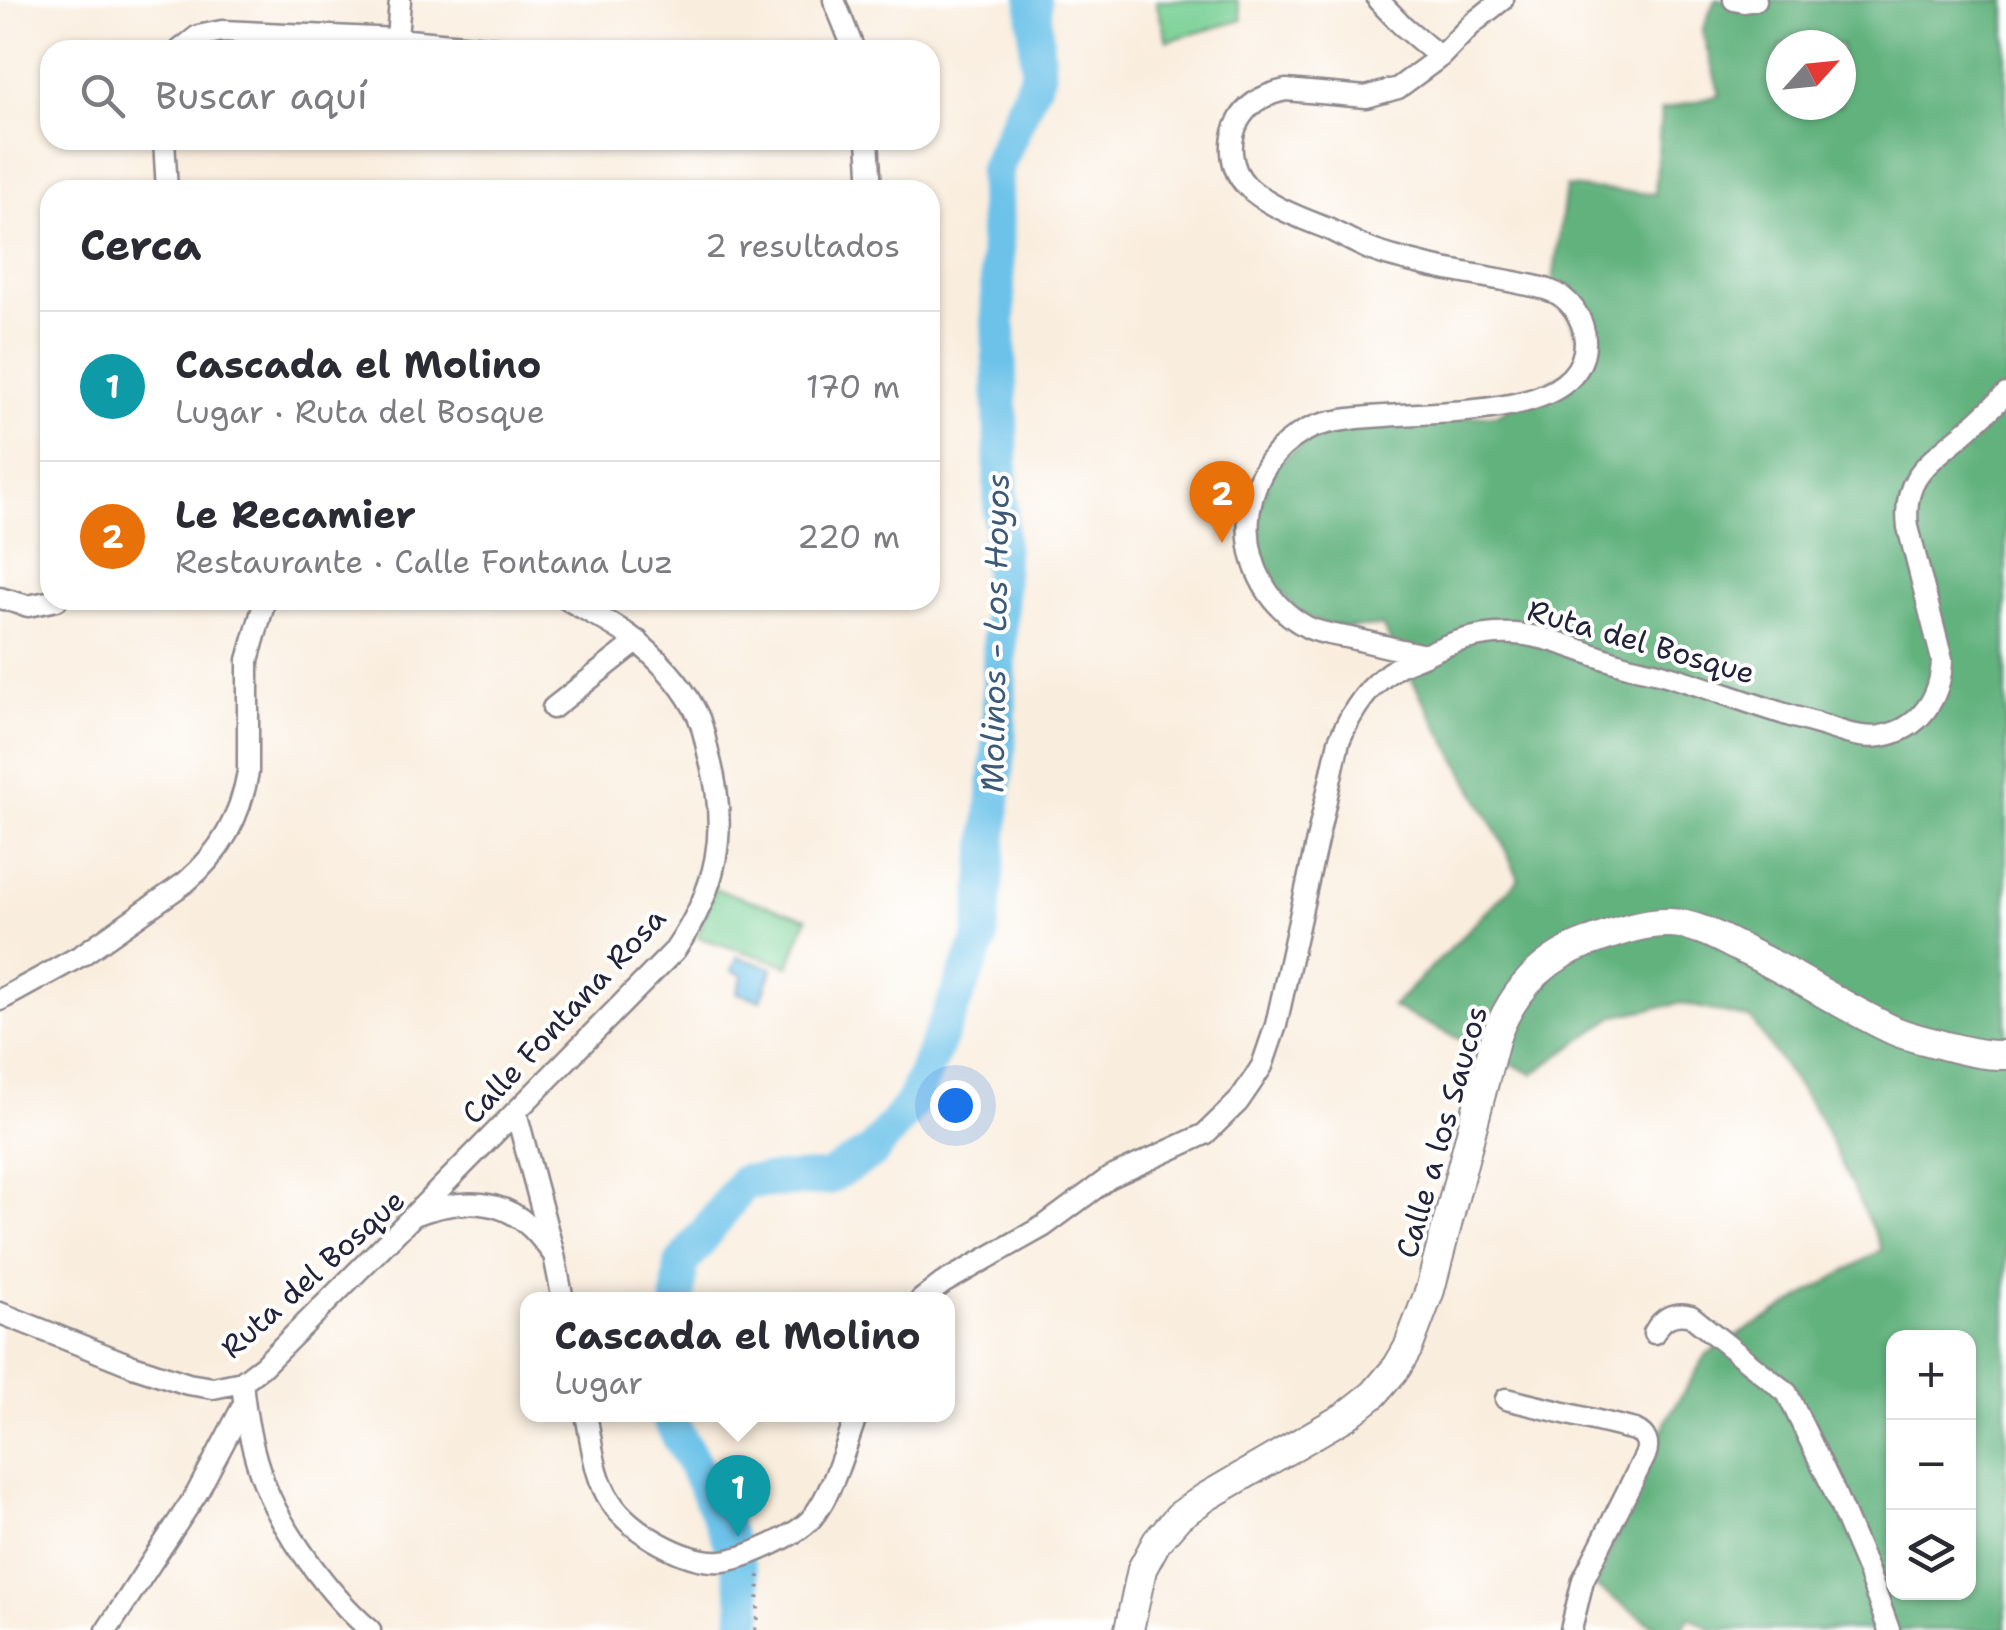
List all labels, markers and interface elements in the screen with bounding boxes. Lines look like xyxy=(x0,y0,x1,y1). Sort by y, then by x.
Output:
north arrow xyxy=(1766,30,1856,120)
search box xyxy=(40,40,940,150)
icon: search xyxy=(75,68,130,123)
text: Buscar aquí xyxy=(155,70,368,121)
text: Cerca xyxy=(80,217,201,273)
text: 2 resultados xyxy=(705,224,900,267)
text: Cascada el Molino xyxy=(175,339,541,390)
text: 1 xyxy=(105,365,120,408)
text: 170 m xyxy=(806,365,900,408)
text: Lugar · Ruta del Bosque xyxy=(175,390,545,433)
pin: 2 xyxy=(1190,460,1254,543)
water label: Molinos - Los Hoyos xyxy=(970,473,1019,793)
text: Le Recamier xyxy=(175,489,416,540)
text: 2 xyxy=(101,515,124,558)
text: 220 m xyxy=(797,515,900,558)
text: Restaurante · Calle Fontana Luz xyxy=(175,540,673,583)
street label: Ruta del Bosque xyxy=(1523,589,1760,694)
street label: Calle Fontana Rosa xyxy=(452,898,675,1133)
street label: Calle a los Saucos xyxy=(1386,1001,1497,1263)
your location xyxy=(930,1080,981,1131)
street label: Ruta del Bosque xyxy=(212,1180,414,1367)
popup xyxy=(520,1292,955,1422)
text: Cascada el Molino xyxy=(554,1310,921,1361)
map controls xyxy=(1886,1330,1976,1600)
button: + xyxy=(1886,1330,1976,1420)
text: Lugar xyxy=(554,1361,643,1404)
button: − xyxy=(1886,1420,1976,1510)
pin: 1 xyxy=(706,1454,770,1537)
button: layers xyxy=(1886,1510,1976,1600)

